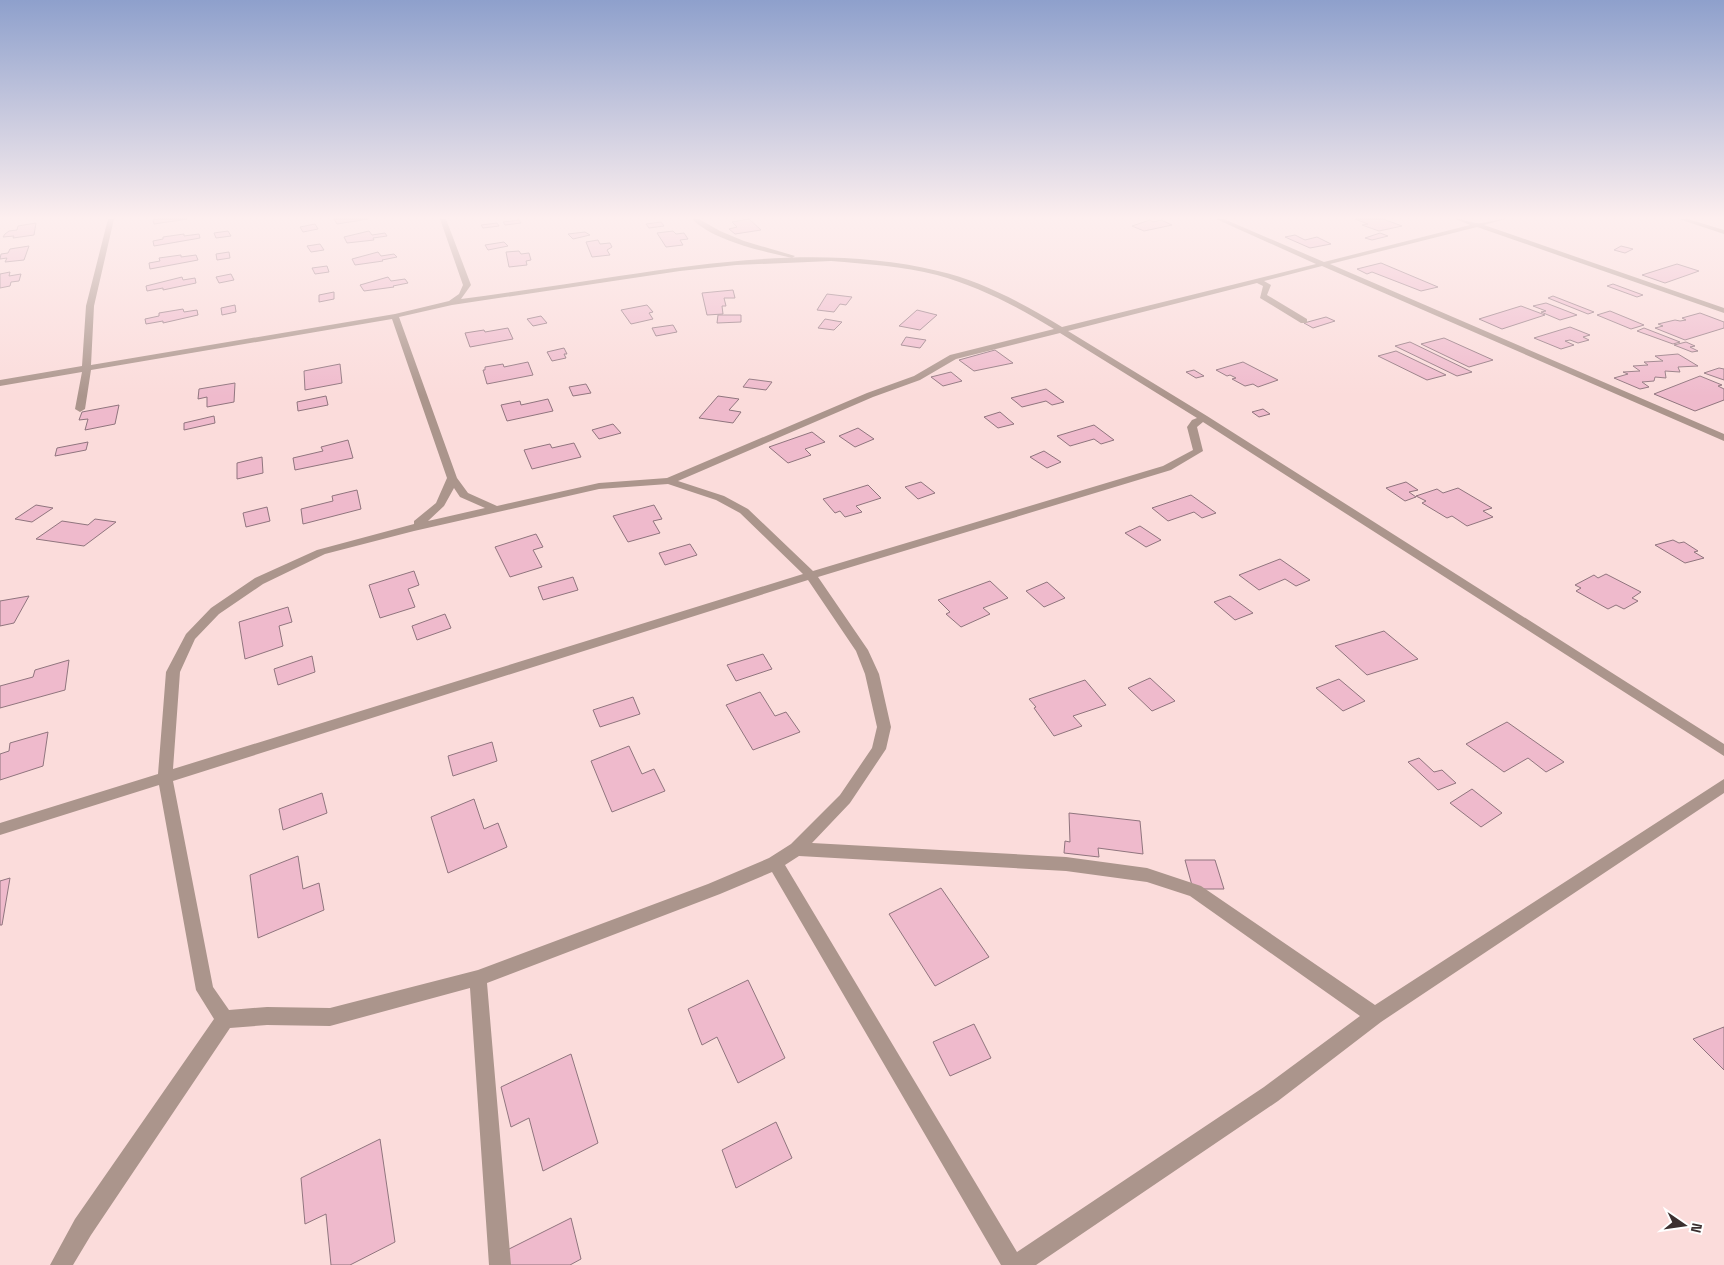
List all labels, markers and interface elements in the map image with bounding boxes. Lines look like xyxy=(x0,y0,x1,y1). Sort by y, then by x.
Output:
north arrow xyxy=(1659,1200,1709,1250)
text: N xyxy=(1687,1221,1706,1235)

